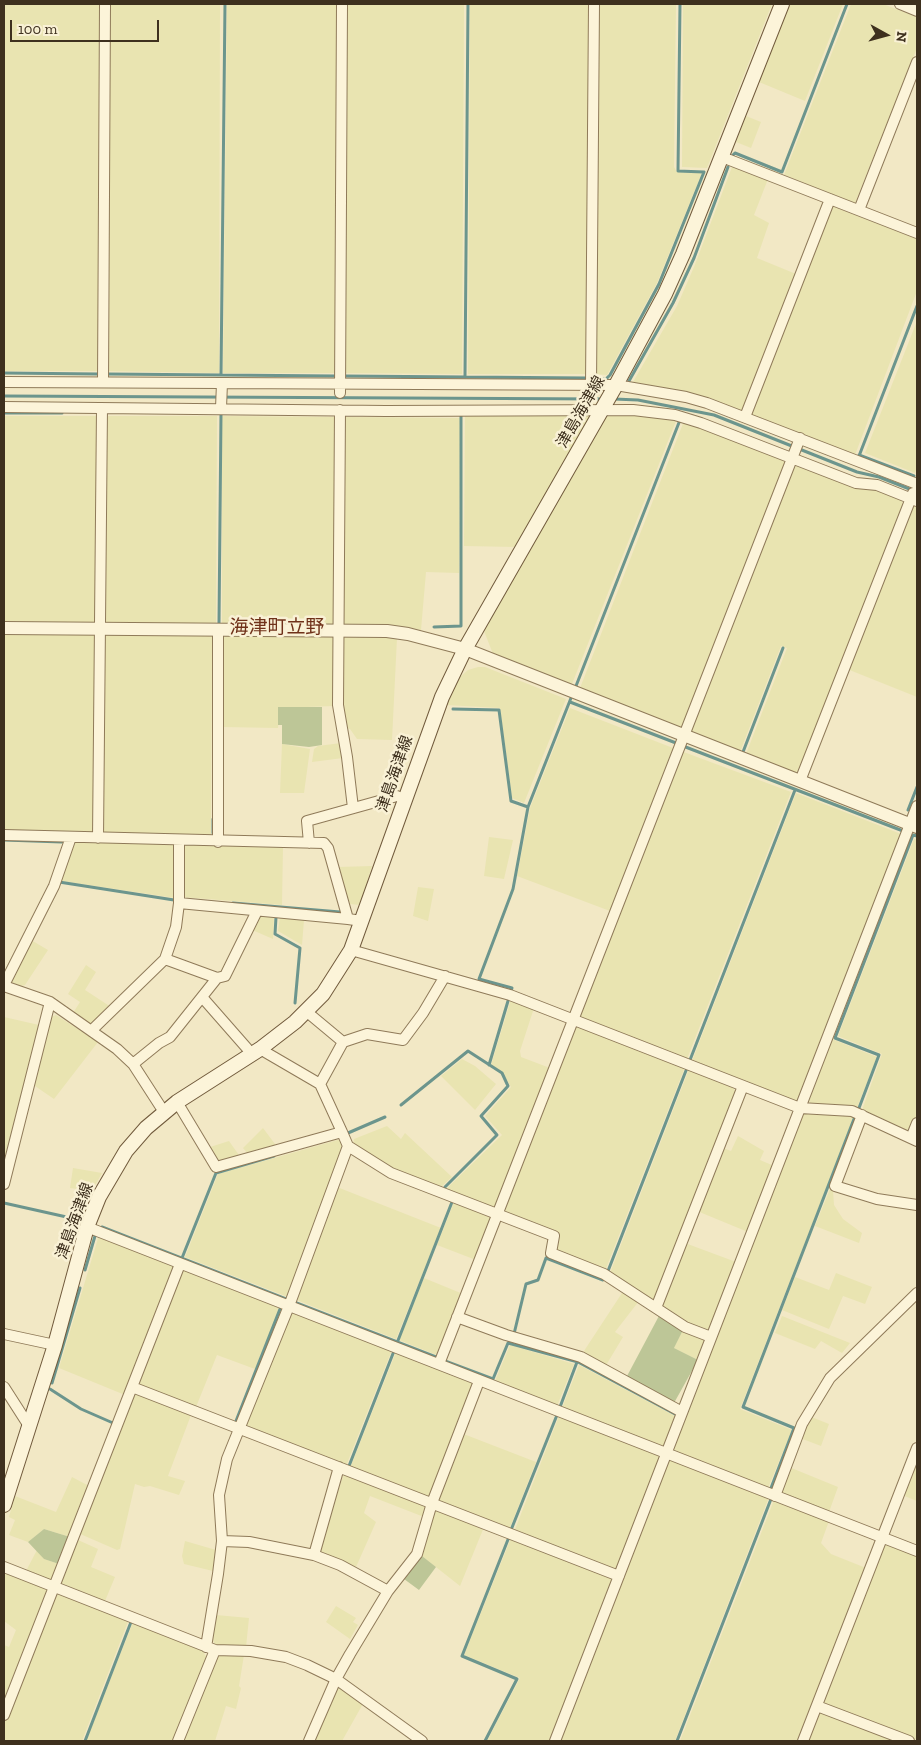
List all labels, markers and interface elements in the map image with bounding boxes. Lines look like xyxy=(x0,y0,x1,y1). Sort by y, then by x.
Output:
scale bar xyxy=(12,10,161,42)
north arrow xyxy=(861,10,911,60)
text: 100 m xyxy=(18,20,57,38)
text: N xyxy=(892,31,910,43)
street label: 津島海津線 xyxy=(553,373,609,451)
district label: 海津町立野 xyxy=(230,617,324,639)
street label: 津島海津線 xyxy=(373,733,417,815)
street label: 津島海津線 xyxy=(52,1180,98,1262)

